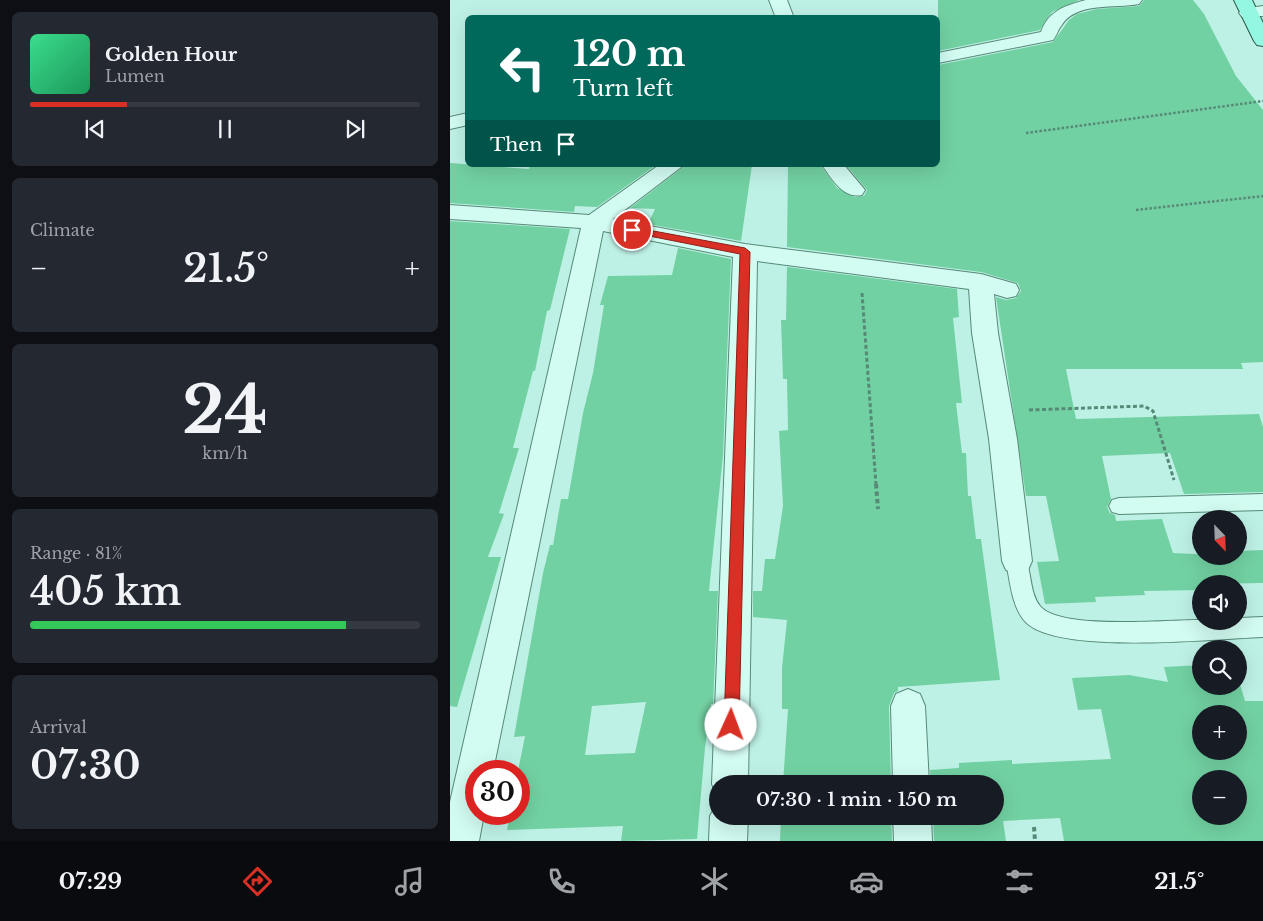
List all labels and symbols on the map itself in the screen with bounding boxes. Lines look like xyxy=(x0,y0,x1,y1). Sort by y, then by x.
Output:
pin xyxy=(611,209,653,251)
north arrow xyxy=(1192,510,1248,565)
position arrow xyxy=(704,698,756,750)
speed limit sign: 30 xyxy=(465,760,530,825)

